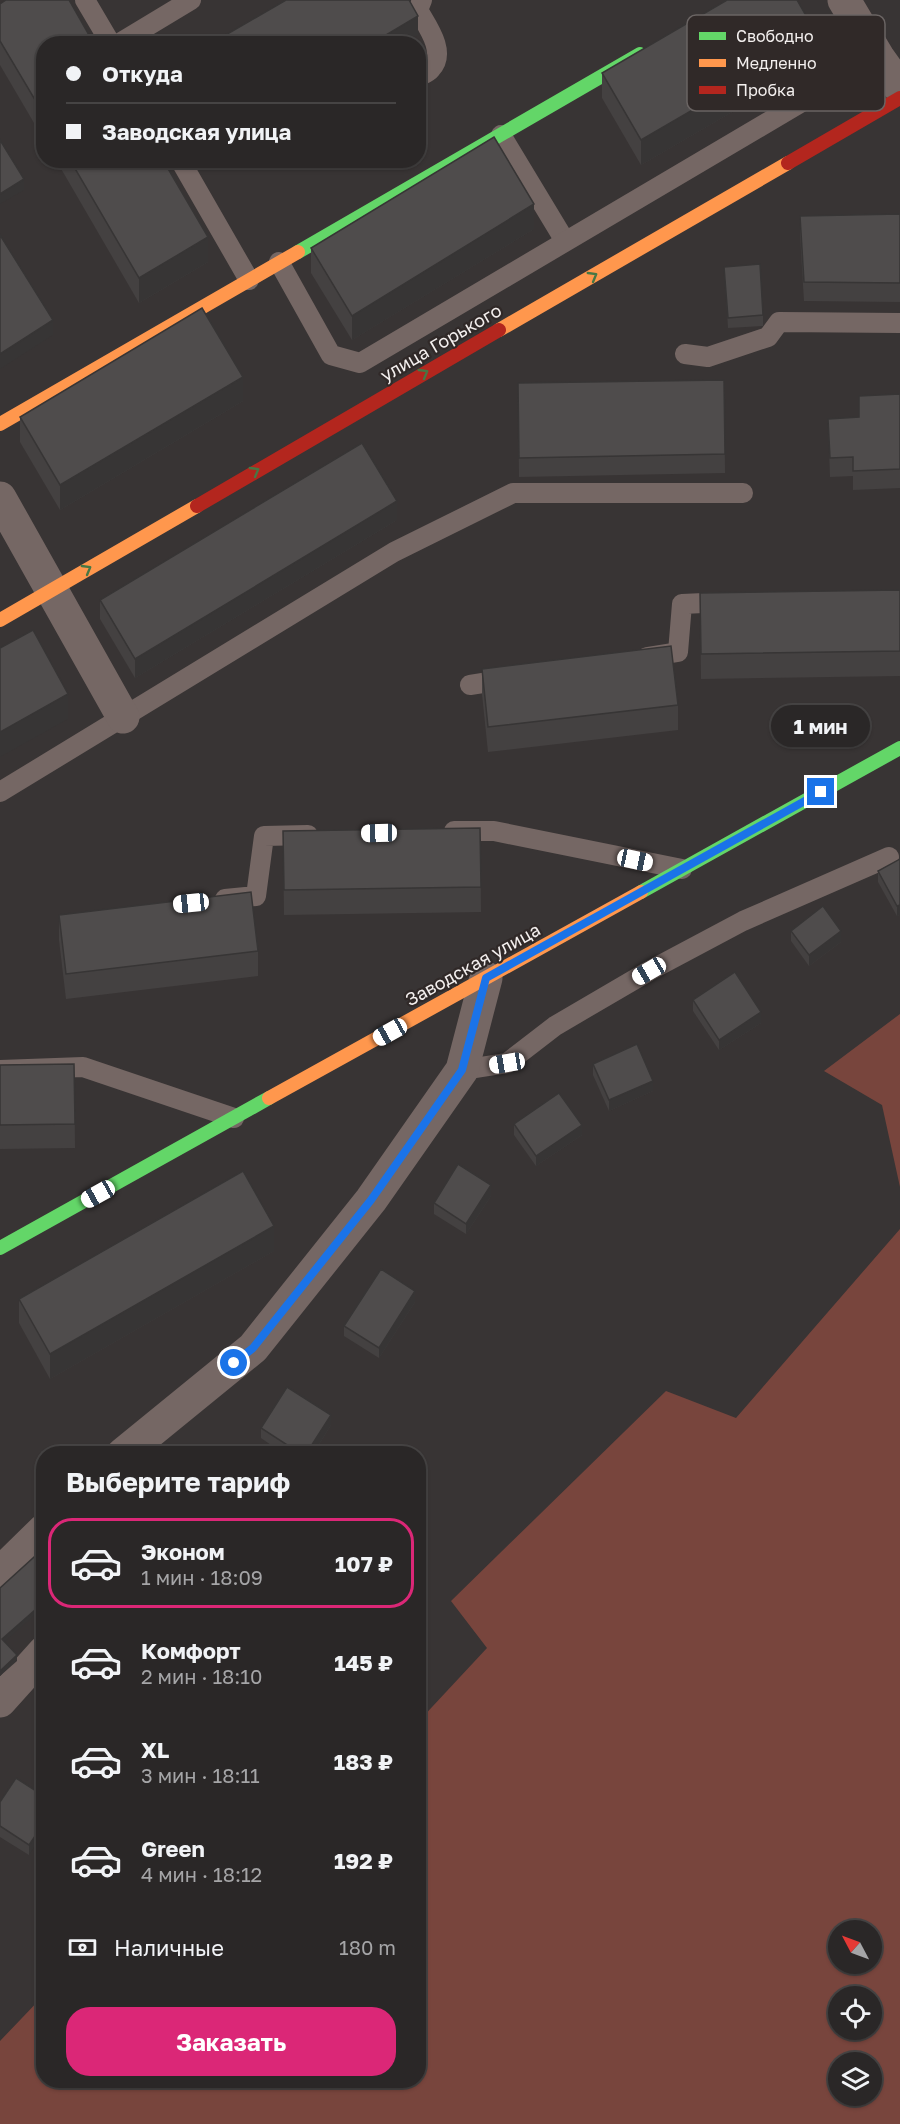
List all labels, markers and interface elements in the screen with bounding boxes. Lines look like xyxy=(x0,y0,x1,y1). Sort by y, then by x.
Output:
legend xyxy=(687,15,885,111)
text: Свободно xyxy=(736,26,814,46)
text: Медленно xyxy=(736,53,817,73)
text: Откуда xyxy=(102,60,183,87)
text: Пробка xyxy=(736,80,795,100)
text: Заводская улица xyxy=(102,118,291,145)
one-way arrow xyxy=(587,271,597,283)
street label: улица Горького xyxy=(376,299,505,386)
one-way arrow xyxy=(418,369,428,380)
one-way arrow xyxy=(249,467,259,478)
one-way arrow xyxy=(80,564,91,576)
callout: 1 мин xyxy=(772,705,870,747)
text: 1 мин xyxy=(793,714,848,738)
route end xyxy=(807,778,834,805)
car xyxy=(361,824,397,842)
car xyxy=(616,847,654,873)
car xyxy=(172,892,210,914)
street label: Заводская улица xyxy=(401,918,544,1010)
car xyxy=(629,954,669,988)
car xyxy=(370,1015,410,1049)
car xyxy=(488,1051,526,1075)
car xyxy=(78,1177,118,1211)
route start xyxy=(220,1349,247,1376)
text: Выберите тариф xyxy=(66,1466,290,1498)
icon: car xyxy=(69,1536,123,1590)
text: Эконом xyxy=(141,1538,225,1565)
text: 107 ₽ xyxy=(335,1550,393,1577)
text: 1 мин · 18:09 xyxy=(141,1565,263,1589)
icon: car xyxy=(69,1635,123,1689)
text: Комфорт xyxy=(141,1637,241,1664)
text: 145 ₽ xyxy=(334,1649,393,1676)
text: 2 мин · 18:10 xyxy=(141,1664,262,1688)
icon: car xyxy=(69,1734,123,1788)
text: XL xyxy=(141,1736,169,1763)
text: 183 ₽ xyxy=(334,1748,393,1775)
text: 3 мин · 18:11 xyxy=(141,1763,260,1787)
icon: car xyxy=(69,1833,123,1887)
text: Green xyxy=(141,1835,205,1862)
text: 192 ₽ xyxy=(334,1847,393,1874)
text: 4 мин · 18:12 xyxy=(141,1862,262,1886)
north arrow xyxy=(828,1920,882,1974)
map controls xyxy=(828,1920,882,2106)
icon: cash xyxy=(66,1931,99,1964)
text: Наличные xyxy=(114,1934,224,1961)
text: 180 m xyxy=(339,1935,396,1959)
button: locate xyxy=(828,1986,882,2040)
button: Заказать xyxy=(66,2007,396,2076)
button: layers xyxy=(828,2052,882,2106)

